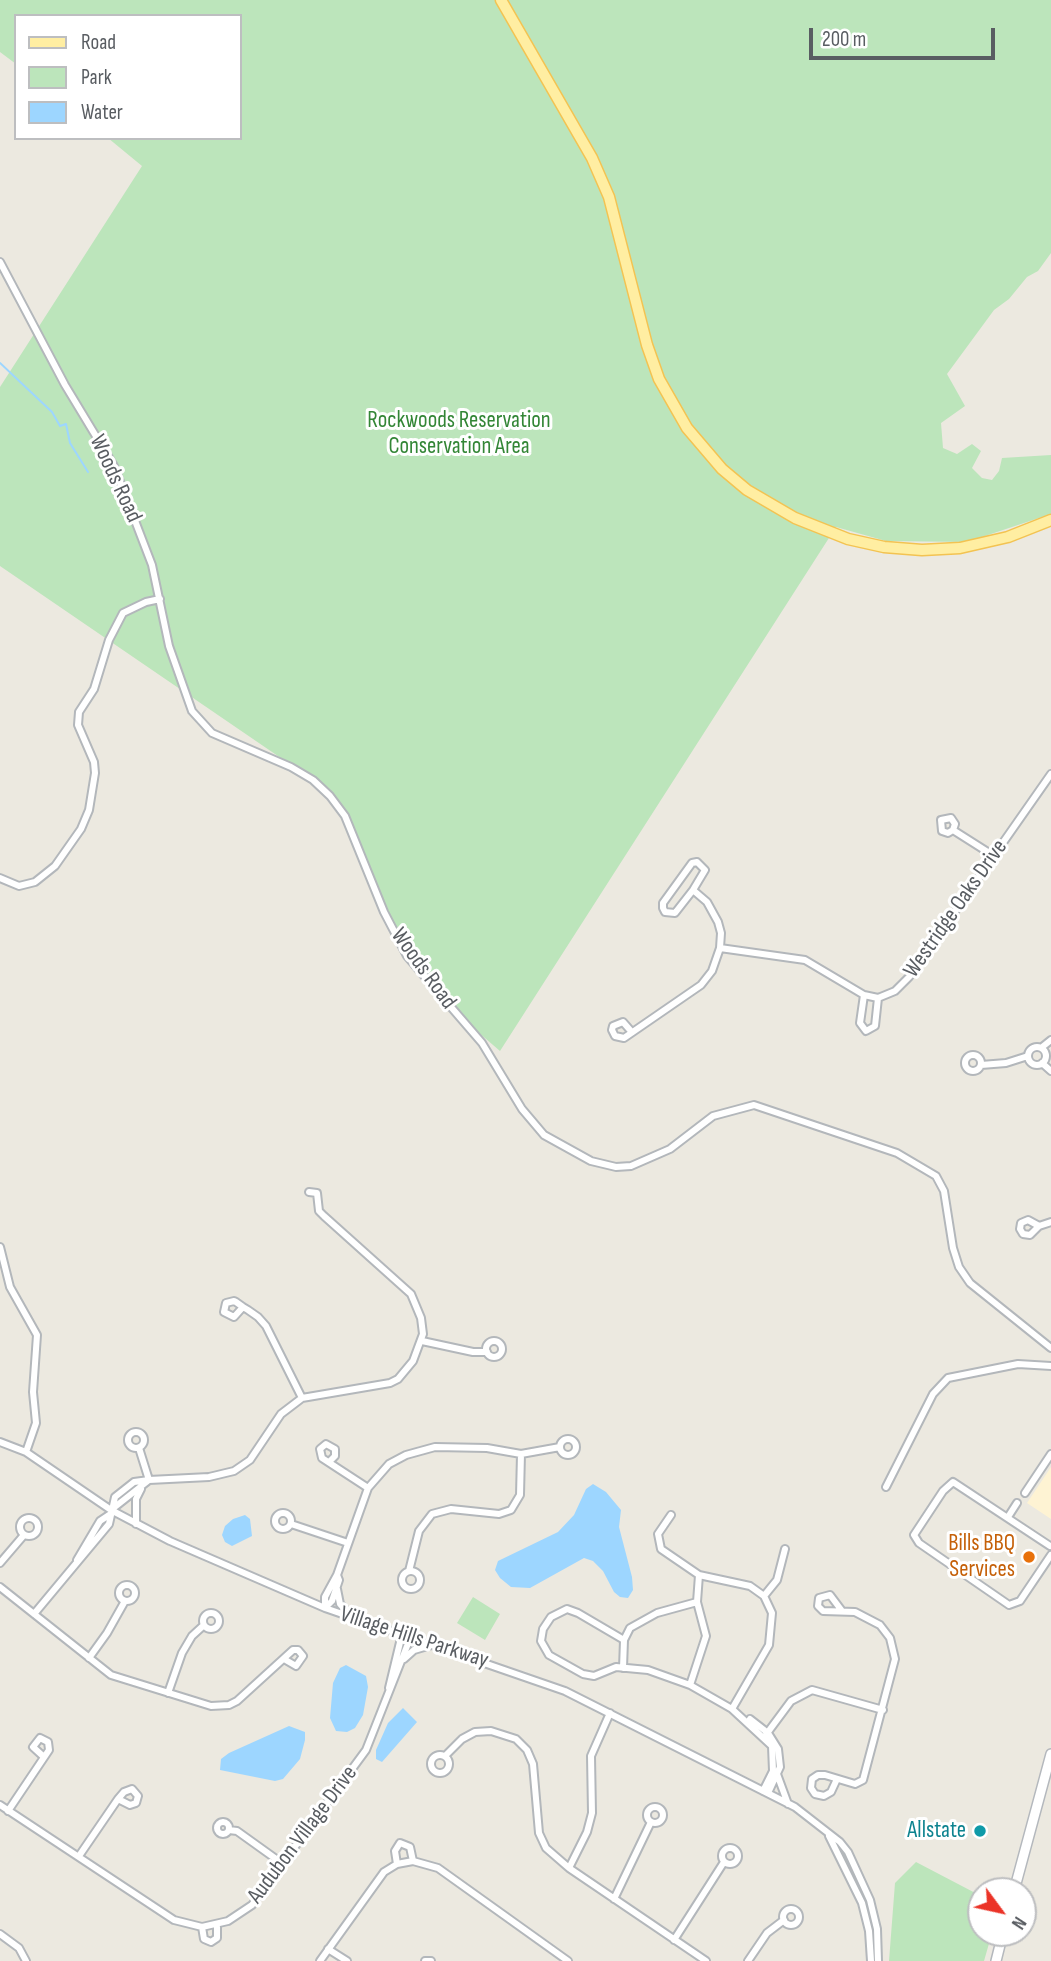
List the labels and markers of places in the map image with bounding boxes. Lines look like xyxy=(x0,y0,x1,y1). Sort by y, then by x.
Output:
place label: Bills BBQ Services xyxy=(948,1530,1015,1584)
marker: Bills BBQ Services xyxy=(1021,1549,1037,1565)
place label: Allstate xyxy=(907,1817,966,1845)
marker: Allstate xyxy=(972,1823,988,1839)

